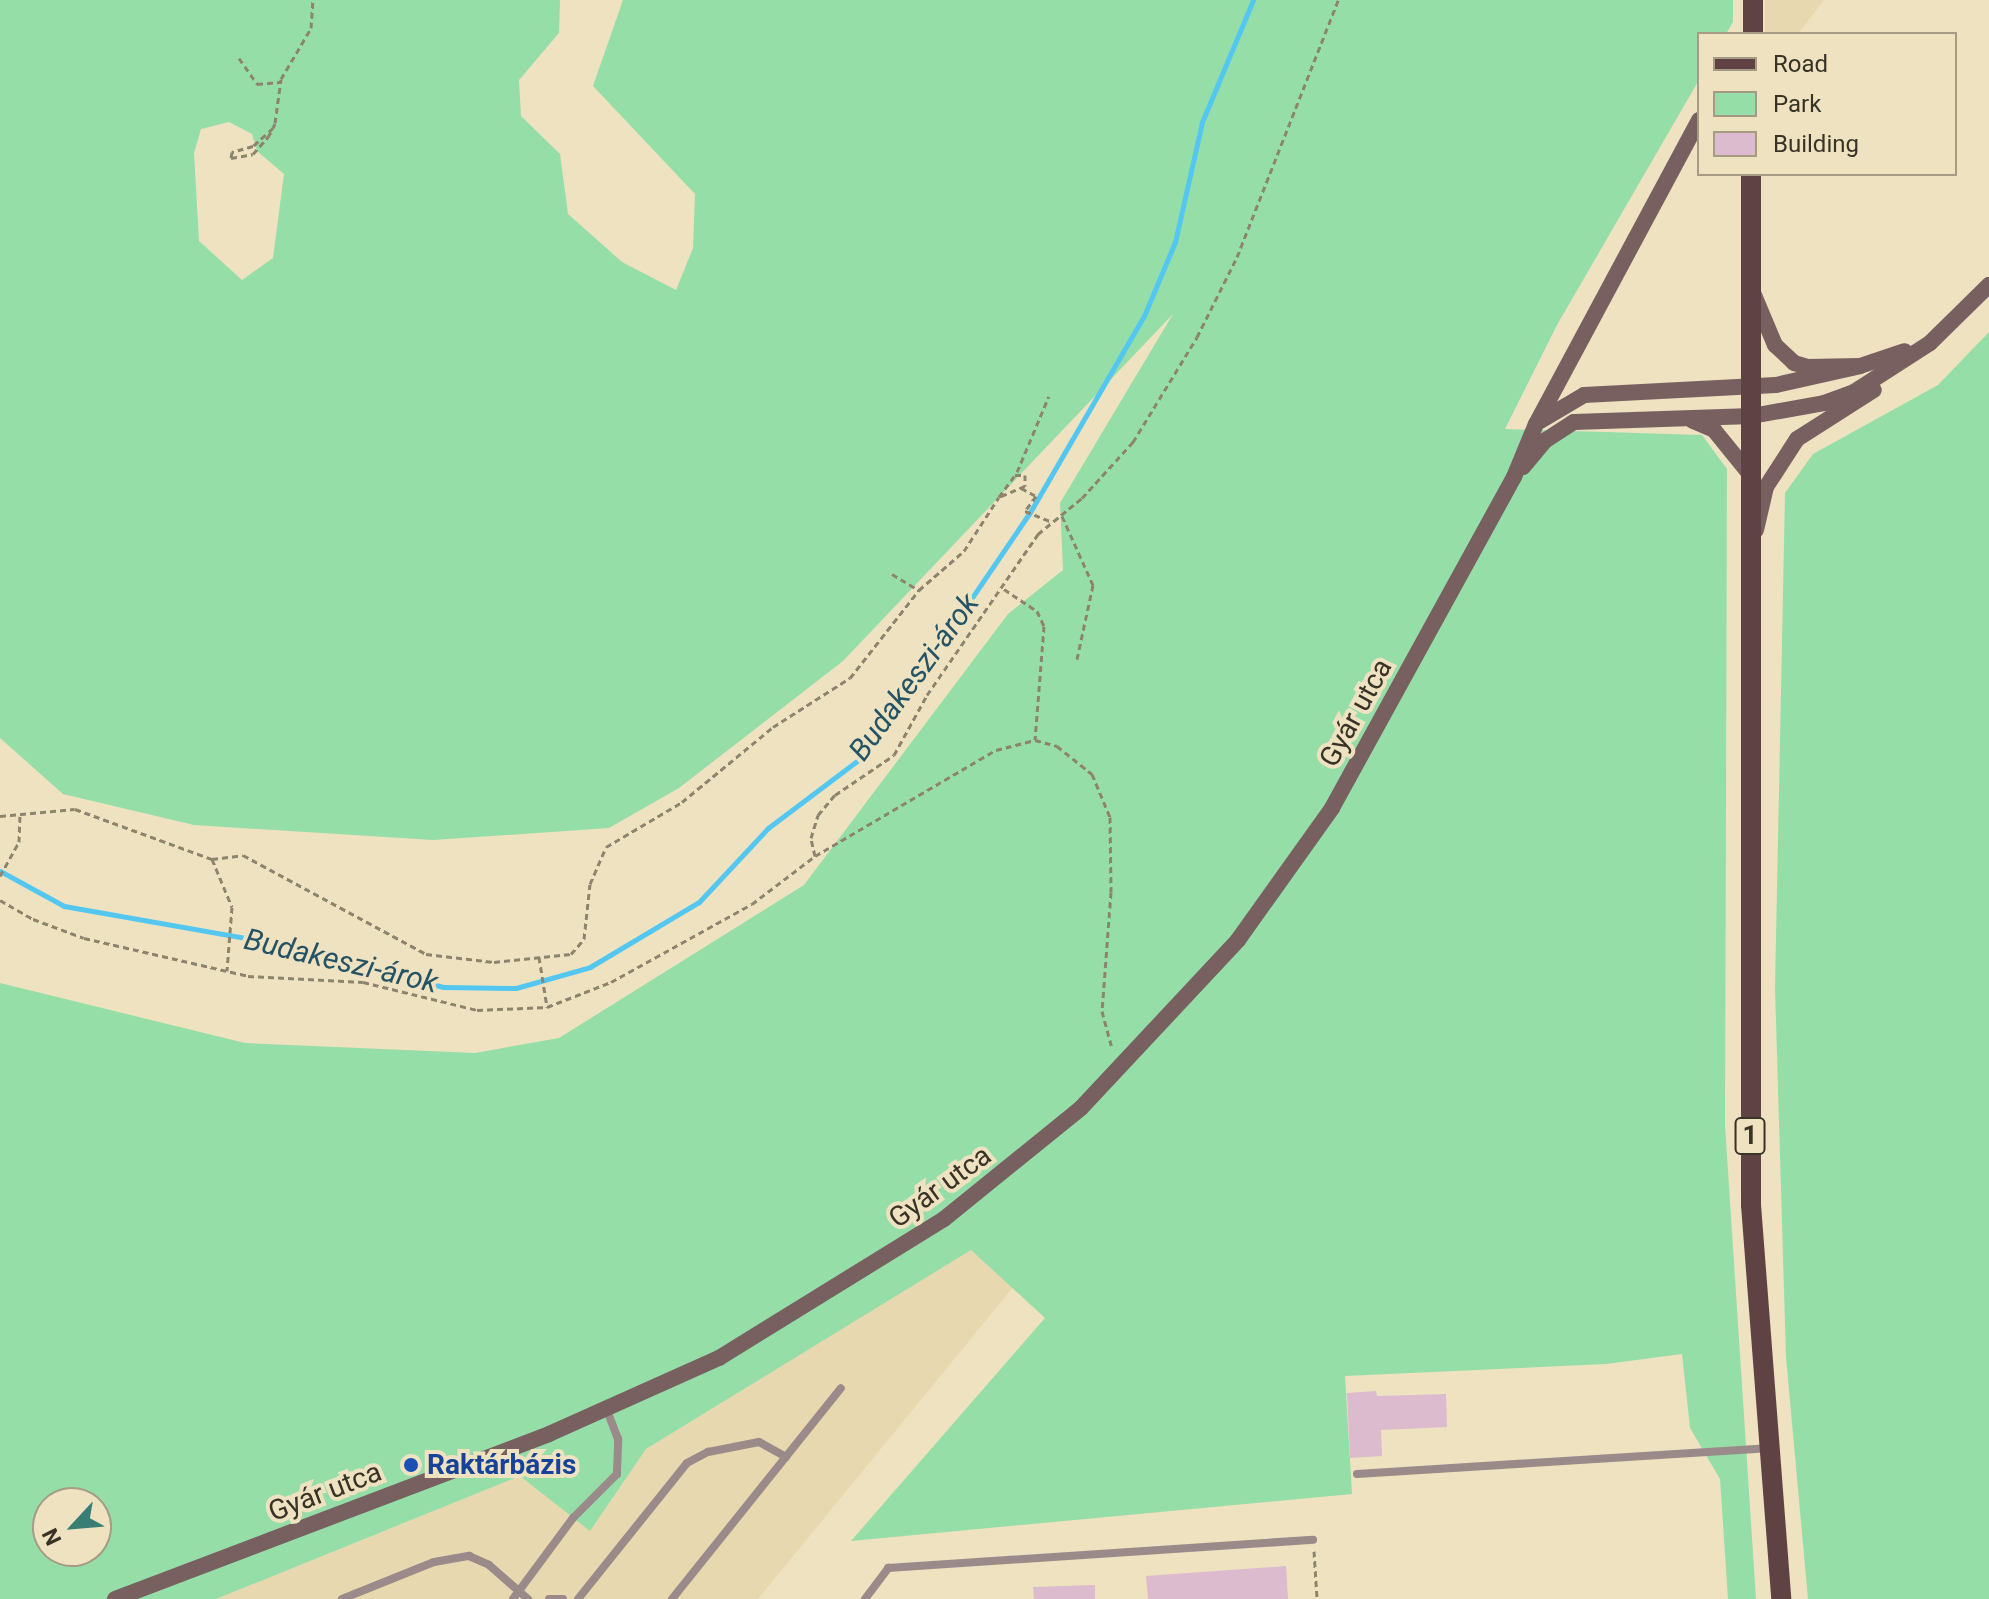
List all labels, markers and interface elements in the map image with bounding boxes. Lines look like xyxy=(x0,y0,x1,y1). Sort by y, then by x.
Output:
legend xyxy=(1697,32,1957,176)
text: Road xyxy=(1773,50,1828,78)
text: Park xyxy=(1773,90,1821,118)
text: Building xyxy=(1773,130,1859,158)
water label: Budakeszi-árok xyxy=(841,586,987,768)
street label: Gyár utca xyxy=(1313,653,1399,773)
water label: Budakeszi-árok xyxy=(241,921,441,1001)
road number: 1 xyxy=(1734,1114,1766,1158)
street label: Gyár utca xyxy=(882,1139,998,1235)
place label: Raktárbázis xyxy=(427,1448,576,1482)
street label: Gyár utca xyxy=(264,1455,386,1529)
marker: Raktárbázis xyxy=(402,1456,420,1474)
north arrow xyxy=(32,1487,112,1567)
text: N xyxy=(37,1524,66,1549)

